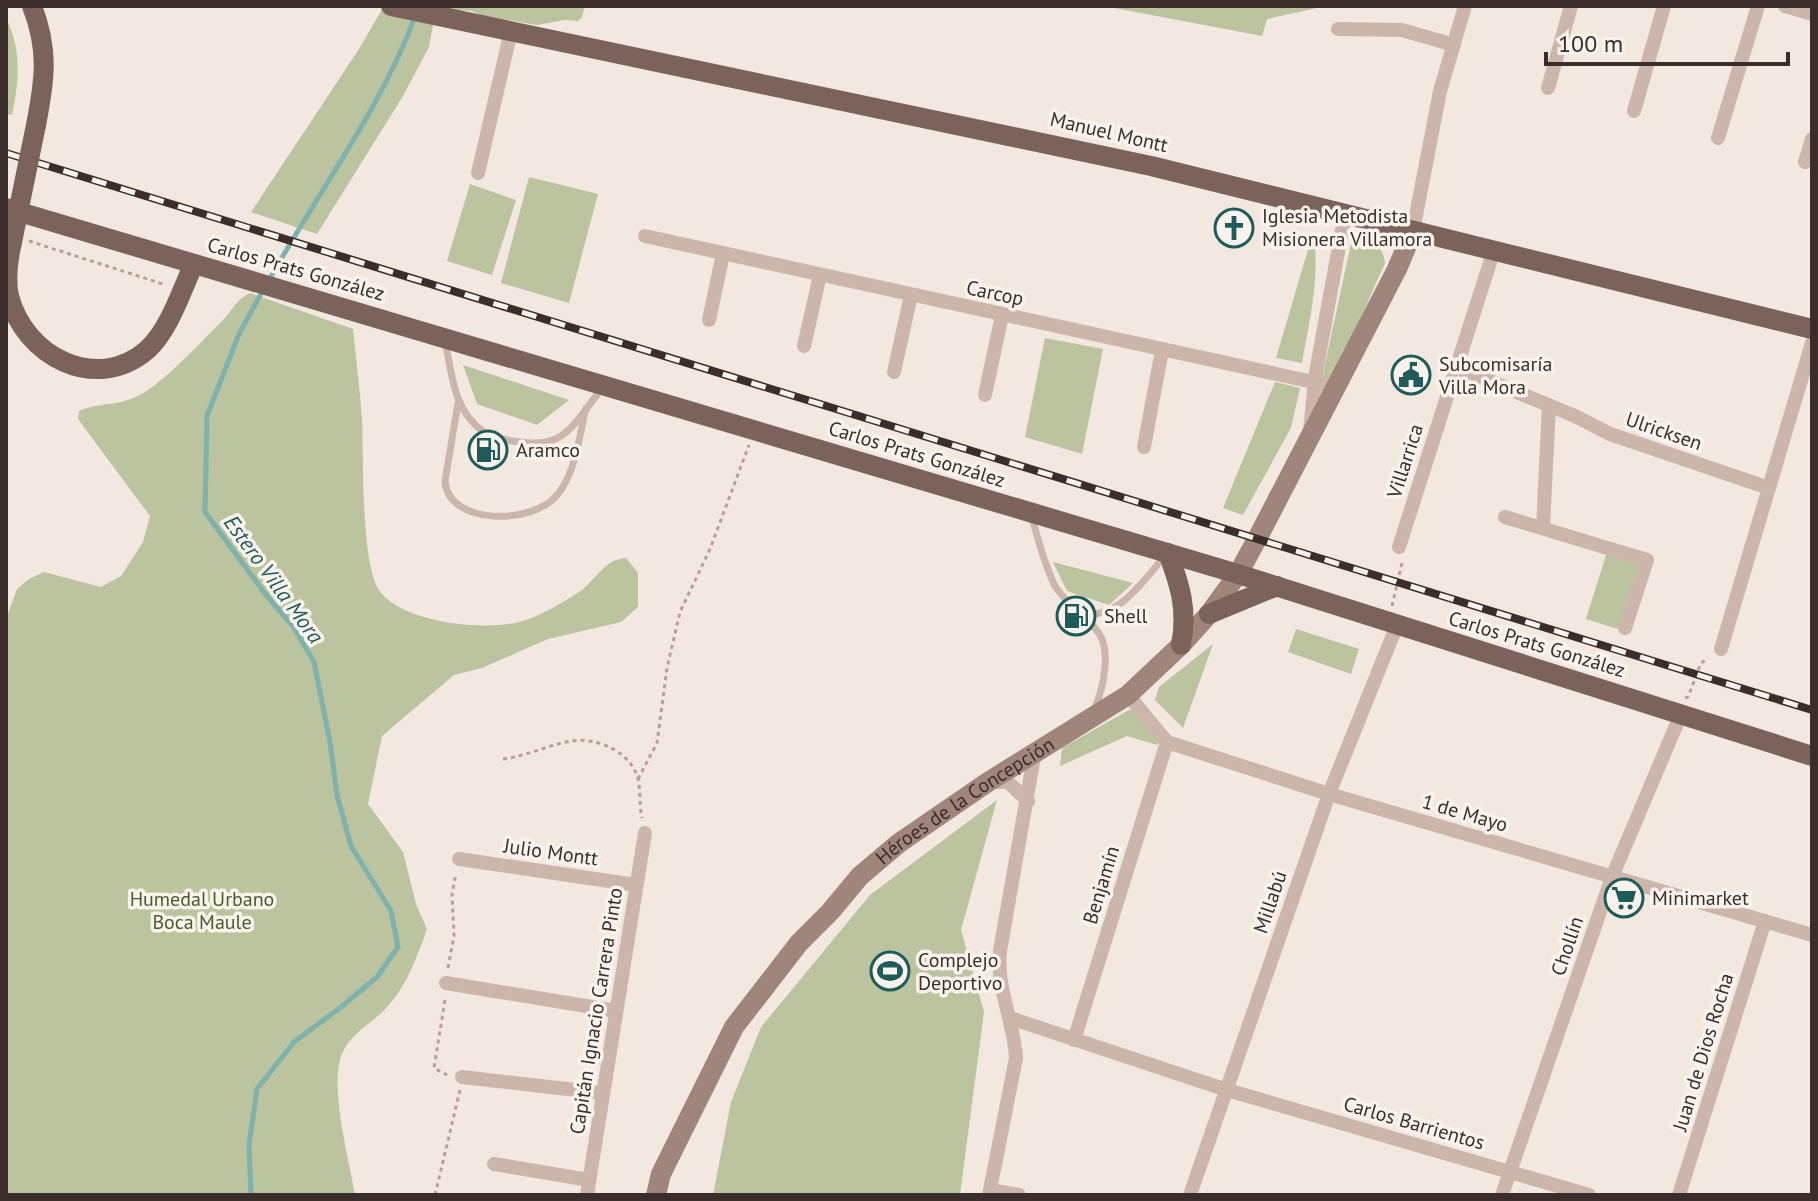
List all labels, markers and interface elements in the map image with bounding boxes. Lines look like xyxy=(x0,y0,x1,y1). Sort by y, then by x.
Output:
scale bar xyxy=(1546,16,1788,66)
text: 100 m xyxy=(1558,28,1623,59)
street label: Manuel Montt xyxy=(1048,106,1171,158)
place label: Iglesia Metodista Misionera Villamora xyxy=(1262,203,1432,252)
church icon: Iglesia Metodista Misionera Villamora xyxy=(1213,207,1255,249)
street label: Carlos Prats González xyxy=(204,231,388,307)
street label: Carcop xyxy=(964,274,1026,312)
place label: Subcomisaría Villa Mora xyxy=(1438,351,1553,400)
public building icon: Subcomisaría Villa Mora xyxy=(1390,354,1432,396)
street label: Ulricksen xyxy=(1622,406,1706,456)
street label: Carlos Prats González xyxy=(826,415,1008,493)
street label: Villarrica xyxy=(1381,421,1429,502)
fuel station icon: Aramco xyxy=(467,429,509,471)
place label: Aramco xyxy=(516,437,580,463)
water label: Estero Villa Mora xyxy=(218,509,330,649)
fuel station icon: Shell xyxy=(1055,595,1097,637)
place label: Shell xyxy=(1104,603,1148,629)
street label: Carlos Prats González xyxy=(1446,605,1628,683)
street label: Héroes de la Concepción xyxy=(870,731,1059,870)
street label: 1 de Mayo xyxy=(1419,788,1511,838)
street label: Julio Montt xyxy=(501,832,600,872)
street label: Benjamín xyxy=(1077,843,1125,927)
street label: Millabú xyxy=(1247,867,1293,937)
supermarket icon: Minimarket xyxy=(1603,877,1645,919)
place label: Minimarket xyxy=(1652,885,1749,911)
park label: Humedal Urbano Boca Maule xyxy=(130,886,274,935)
street label: Capitán Ignacio Carrera Pinto xyxy=(564,886,628,1136)
street label: Chollín xyxy=(1545,913,1589,979)
place label: Complejo Deportivo xyxy=(918,947,1002,996)
sports icon: Complejo Deportivo xyxy=(869,950,911,992)
street label: Juan de Dios Rocha xyxy=(1666,970,1739,1135)
street label: Carlos Barrientos xyxy=(1340,1090,1488,1156)

